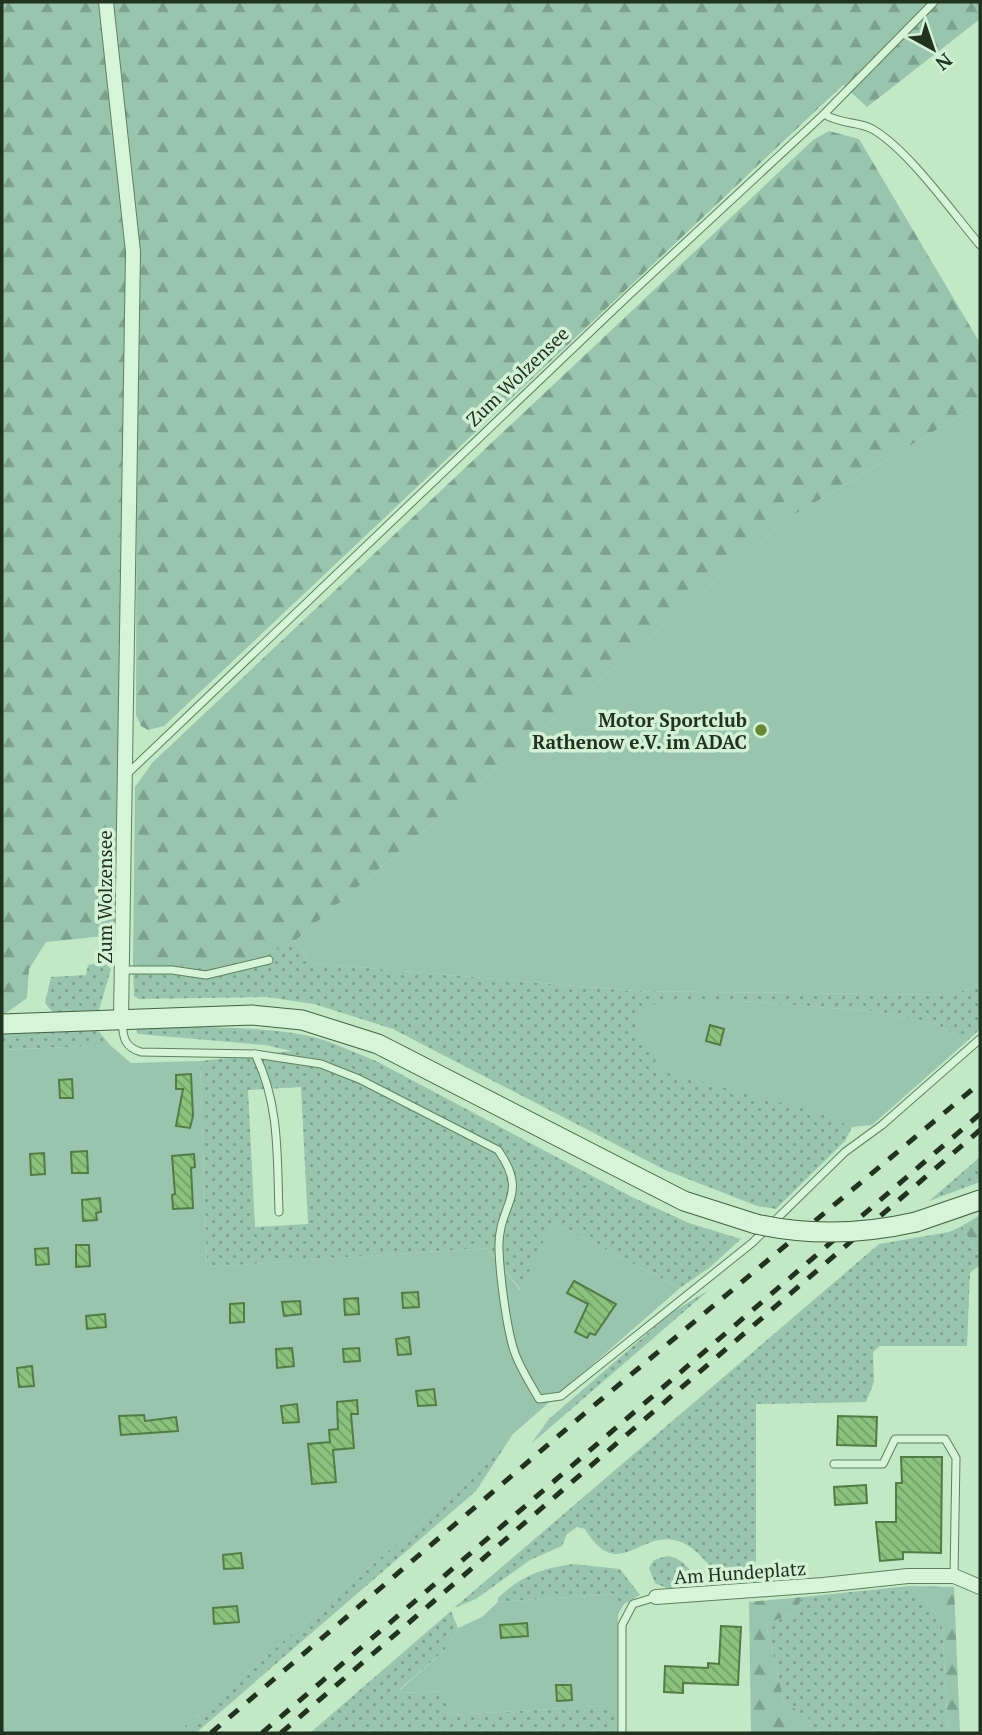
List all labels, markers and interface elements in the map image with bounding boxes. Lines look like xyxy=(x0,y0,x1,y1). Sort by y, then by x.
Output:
north arrow xyxy=(898,14,968,84)
text: N xyxy=(930,48,958,77)
street label: Zum Wolzensee xyxy=(460,321,574,431)
place label: Motor Sportclub Rathenow e.V. im ADAC xyxy=(532,707,747,754)
marker: Motor Sportclub Rathenow e.V. im ADAC xyxy=(753,722,769,738)
street label: Zum Wolzensee xyxy=(92,830,117,964)
street label: Am Hundeplatz xyxy=(673,1555,807,1589)

